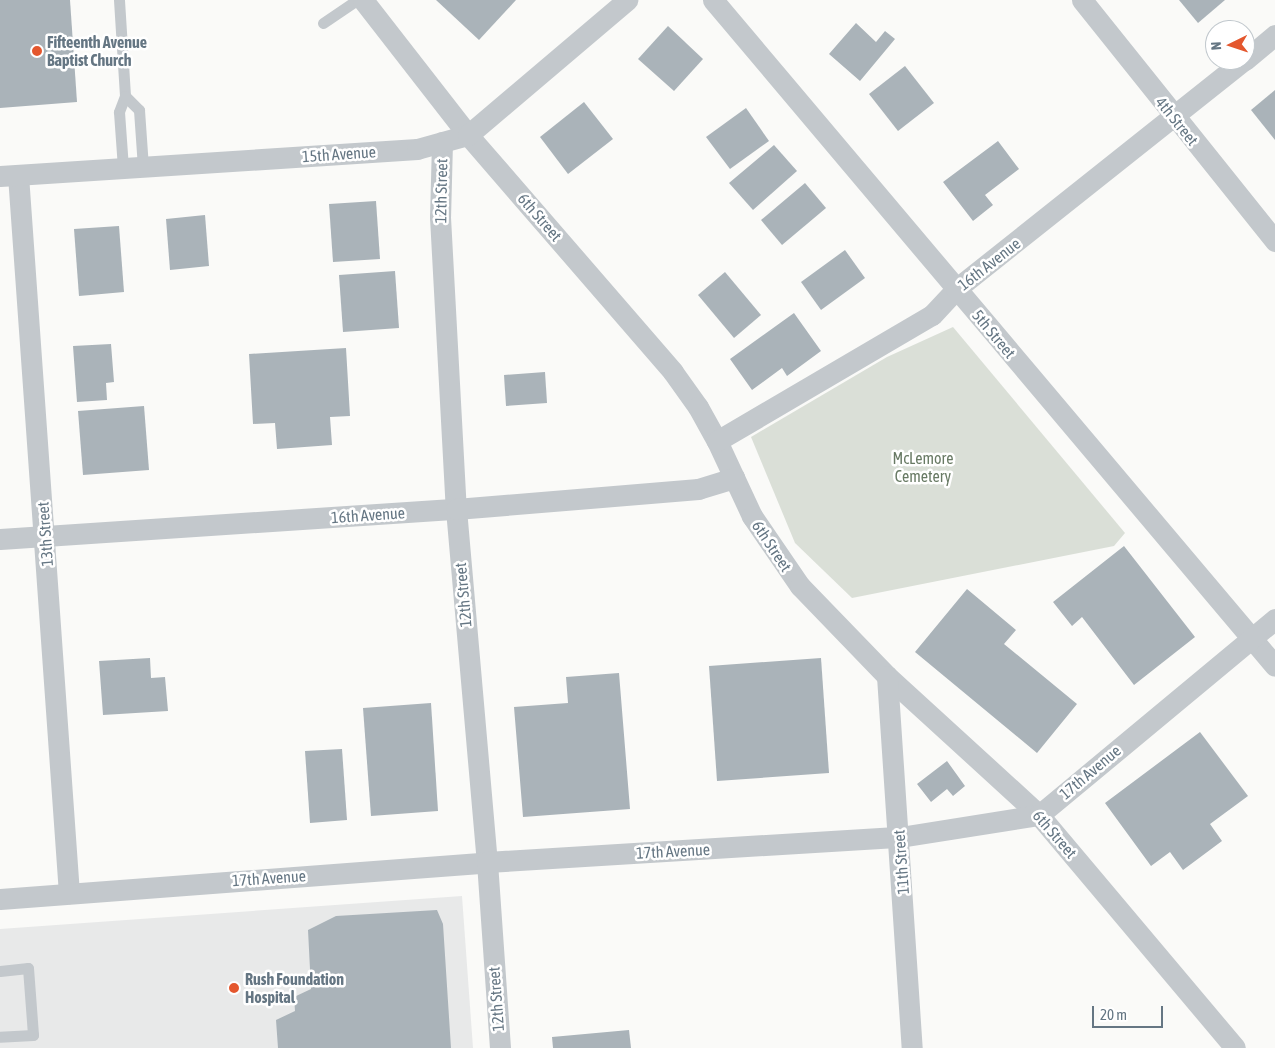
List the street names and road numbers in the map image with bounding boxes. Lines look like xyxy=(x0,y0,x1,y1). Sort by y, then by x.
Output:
street label: 4th Street xyxy=(1152,93,1202,149)
street label: 15th Avenue xyxy=(301,142,377,166)
street label: 12th Street xyxy=(431,158,451,224)
street label: 6th Street xyxy=(514,189,566,245)
street label: 16th Avenue xyxy=(954,234,1024,294)
street label: 5th Street xyxy=(968,306,1020,362)
street label: 13th Street xyxy=(33,501,57,567)
street label: 16th Avenue xyxy=(330,503,406,527)
street label: 6th Street xyxy=(748,517,796,575)
street label: 12th Street xyxy=(451,562,475,628)
street label: 17th Avenue xyxy=(1056,741,1124,803)
street label: 6th Street xyxy=(1029,806,1081,862)
street label: 11th Street xyxy=(889,829,913,895)
street label: 17th Avenue xyxy=(636,839,710,863)
street label: 17th Avenue xyxy=(231,866,307,890)
street label: 12th Street xyxy=(484,966,508,1032)

